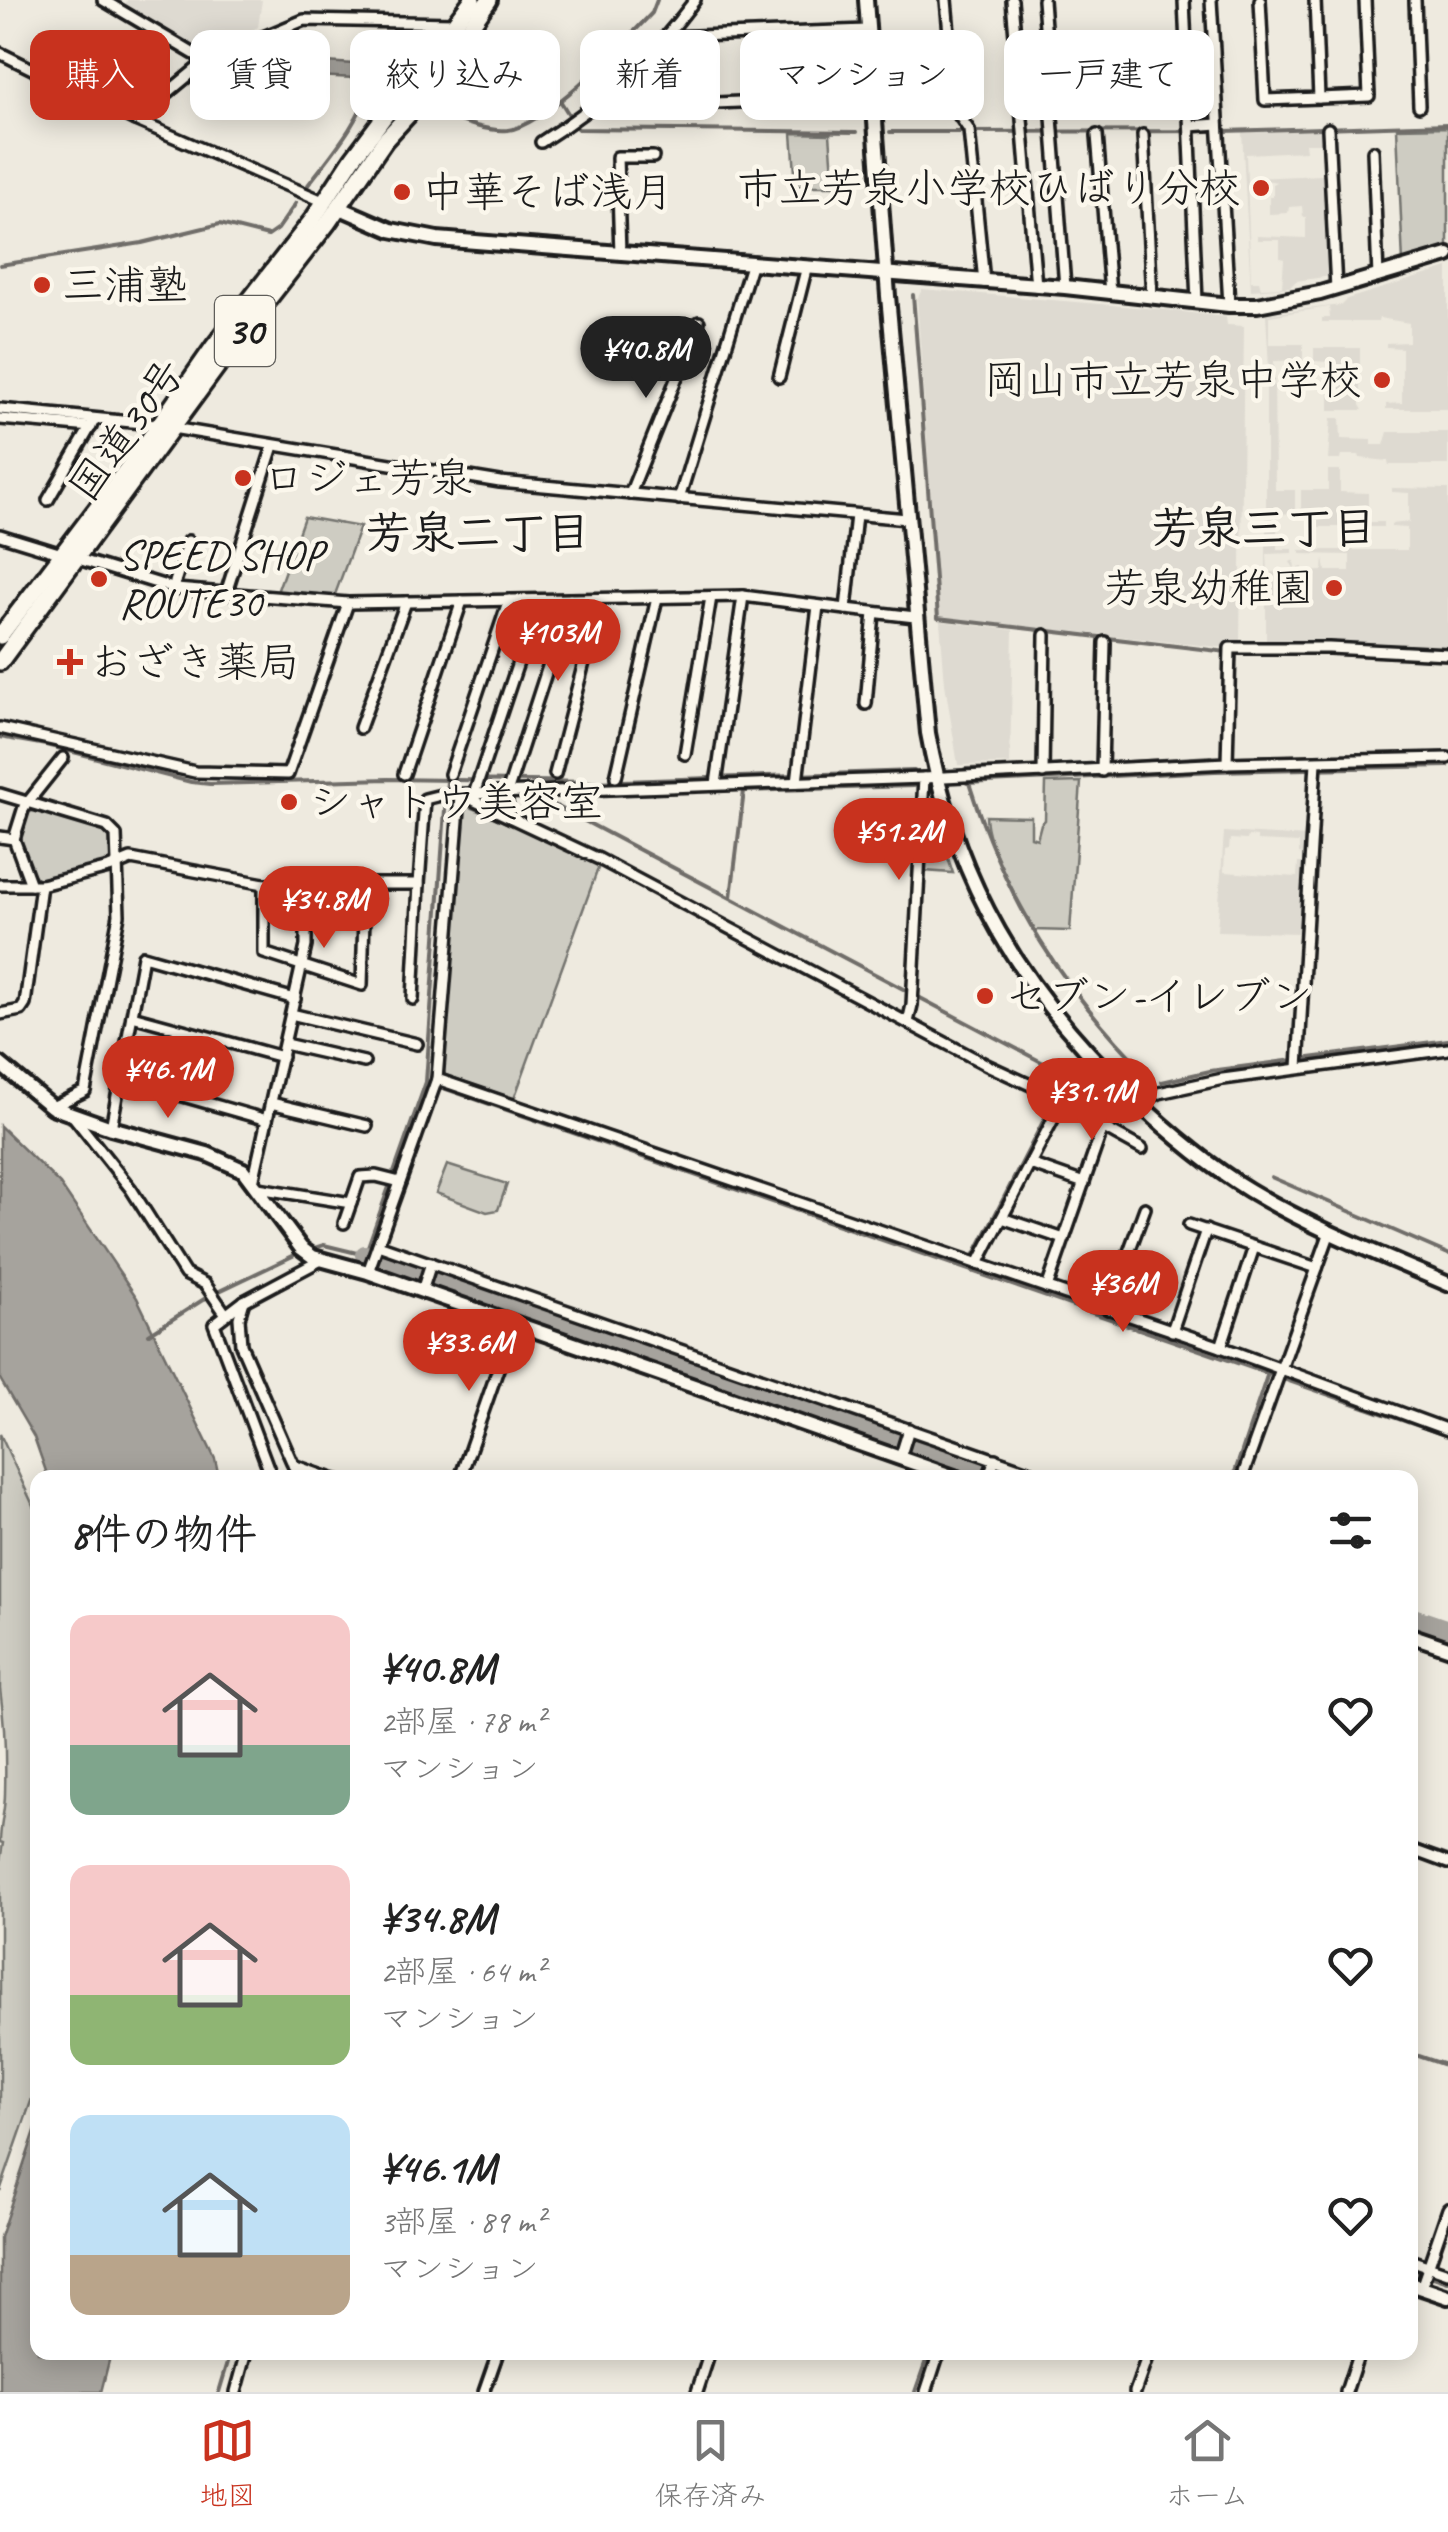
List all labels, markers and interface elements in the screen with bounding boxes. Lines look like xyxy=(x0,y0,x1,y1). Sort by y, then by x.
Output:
chip: 購入 xyxy=(30,30,170,120)
chip: 賃貸 xyxy=(190,30,330,120)
chip: 絞り込み xyxy=(350,30,560,120)
chip: 新着 xyxy=(580,30,720,120)
chip: マンション xyxy=(740,30,984,120)
chip: 一戸建て xyxy=(1004,30,1214,120)
place label: 市立芳泉小学校ひばり分校 xyxy=(737,162,1241,215)
place label: 中華そば浅月 xyxy=(422,166,674,219)
marker: 市立芳泉小学校ひばり分校 xyxy=(1250,177,1272,199)
marker: 中華そば浅月 xyxy=(391,181,413,203)
place label: 三浦塾 xyxy=(62,259,188,312)
marker: 三浦塾 xyxy=(31,274,53,296)
road number: 30 xyxy=(215,296,275,366)
pin: ¥40.8M xyxy=(565,316,727,401)
text: ¥40.8M xyxy=(602,328,690,369)
street label: 国道30号 xyxy=(57,348,197,512)
place label: 岡山市立芳泉中学校 xyxy=(984,354,1362,407)
marker: 岡山市立芳泉中学校 xyxy=(1371,369,1393,391)
place label: ロジェ芳泉 xyxy=(263,452,473,505)
marker: ロジェ芳泉 xyxy=(232,467,254,489)
district label: 芳泉三丁目 xyxy=(1151,500,1377,557)
district label: 芳泉二丁目 xyxy=(365,505,591,562)
place label: SPEED SHOP ROUTE30 xyxy=(119,529,329,630)
place label: 芳泉幼稚園 xyxy=(1104,562,1314,615)
marker: SPEED SHOP ROUTE30 xyxy=(88,568,110,590)
marker: 芳泉幼稚園 xyxy=(1323,577,1345,599)
pin: ¥103M xyxy=(488,599,628,684)
text: ¥103M xyxy=(518,611,598,652)
place label: おざき薬局 xyxy=(90,636,300,689)
marker: おざき薬局 xyxy=(59,651,81,673)
place label: シャトウ美容室 xyxy=(309,776,603,829)
marker: シャトウ美容室 xyxy=(278,791,300,813)
pin: ¥51.2M xyxy=(818,798,980,883)
text: ¥51.2M xyxy=(856,810,942,851)
pin: ¥34.8M xyxy=(243,866,405,951)
text: ¥34.8M xyxy=(280,878,368,919)
place label: セブン-イレブン xyxy=(1005,970,1313,1023)
marker: セブン-イレブン xyxy=(974,985,996,1007)
pin: ¥46.1M xyxy=(87,1036,249,1121)
text: ¥46.1M xyxy=(124,1048,212,1089)
pin: ¥31.1M xyxy=(1011,1058,1173,1143)
text: ¥31.1M xyxy=(1048,1070,1136,1111)
pin: ¥36M xyxy=(1064,1250,1182,1335)
text: ¥36M xyxy=(1089,1262,1157,1303)
pin: ¥33.6M xyxy=(388,1309,550,1394)
text: ¥33.6M xyxy=(425,1321,513,1362)
icon: filters xyxy=(1323,1503,1378,1558)
text: 8件の物件 xyxy=(70,1508,257,1561)
text: ¥40.8M xyxy=(380,1642,495,1695)
icon: home xyxy=(150,1655,270,1775)
icon: heart xyxy=(1323,1688,1378,1743)
text: 2部屋 · 78 m² xyxy=(380,1701,545,1742)
text: マンション xyxy=(380,1748,539,1789)
text: ¥34.8M xyxy=(380,1892,495,1945)
icon: home xyxy=(150,1905,270,2025)
icon: heart xyxy=(1323,1938,1378,1993)
text: 2部屋 · 64 m² xyxy=(380,1951,545,1992)
text: マンション xyxy=(380,1998,539,2039)
text: ¥46.1M xyxy=(380,2142,495,2195)
icon: home xyxy=(150,2155,270,2275)
icon: heart xyxy=(1323,2188,1378,2243)
text: 3部屋 · 89 m² xyxy=(380,2201,545,2242)
text: マンション xyxy=(380,2248,539,2289)
tab: 地図 xyxy=(200,2413,256,2513)
tab: 保存済み xyxy=(655,2413,767,2513)
tab: ホーム xyxy=(1166,2413,1248,2513)

